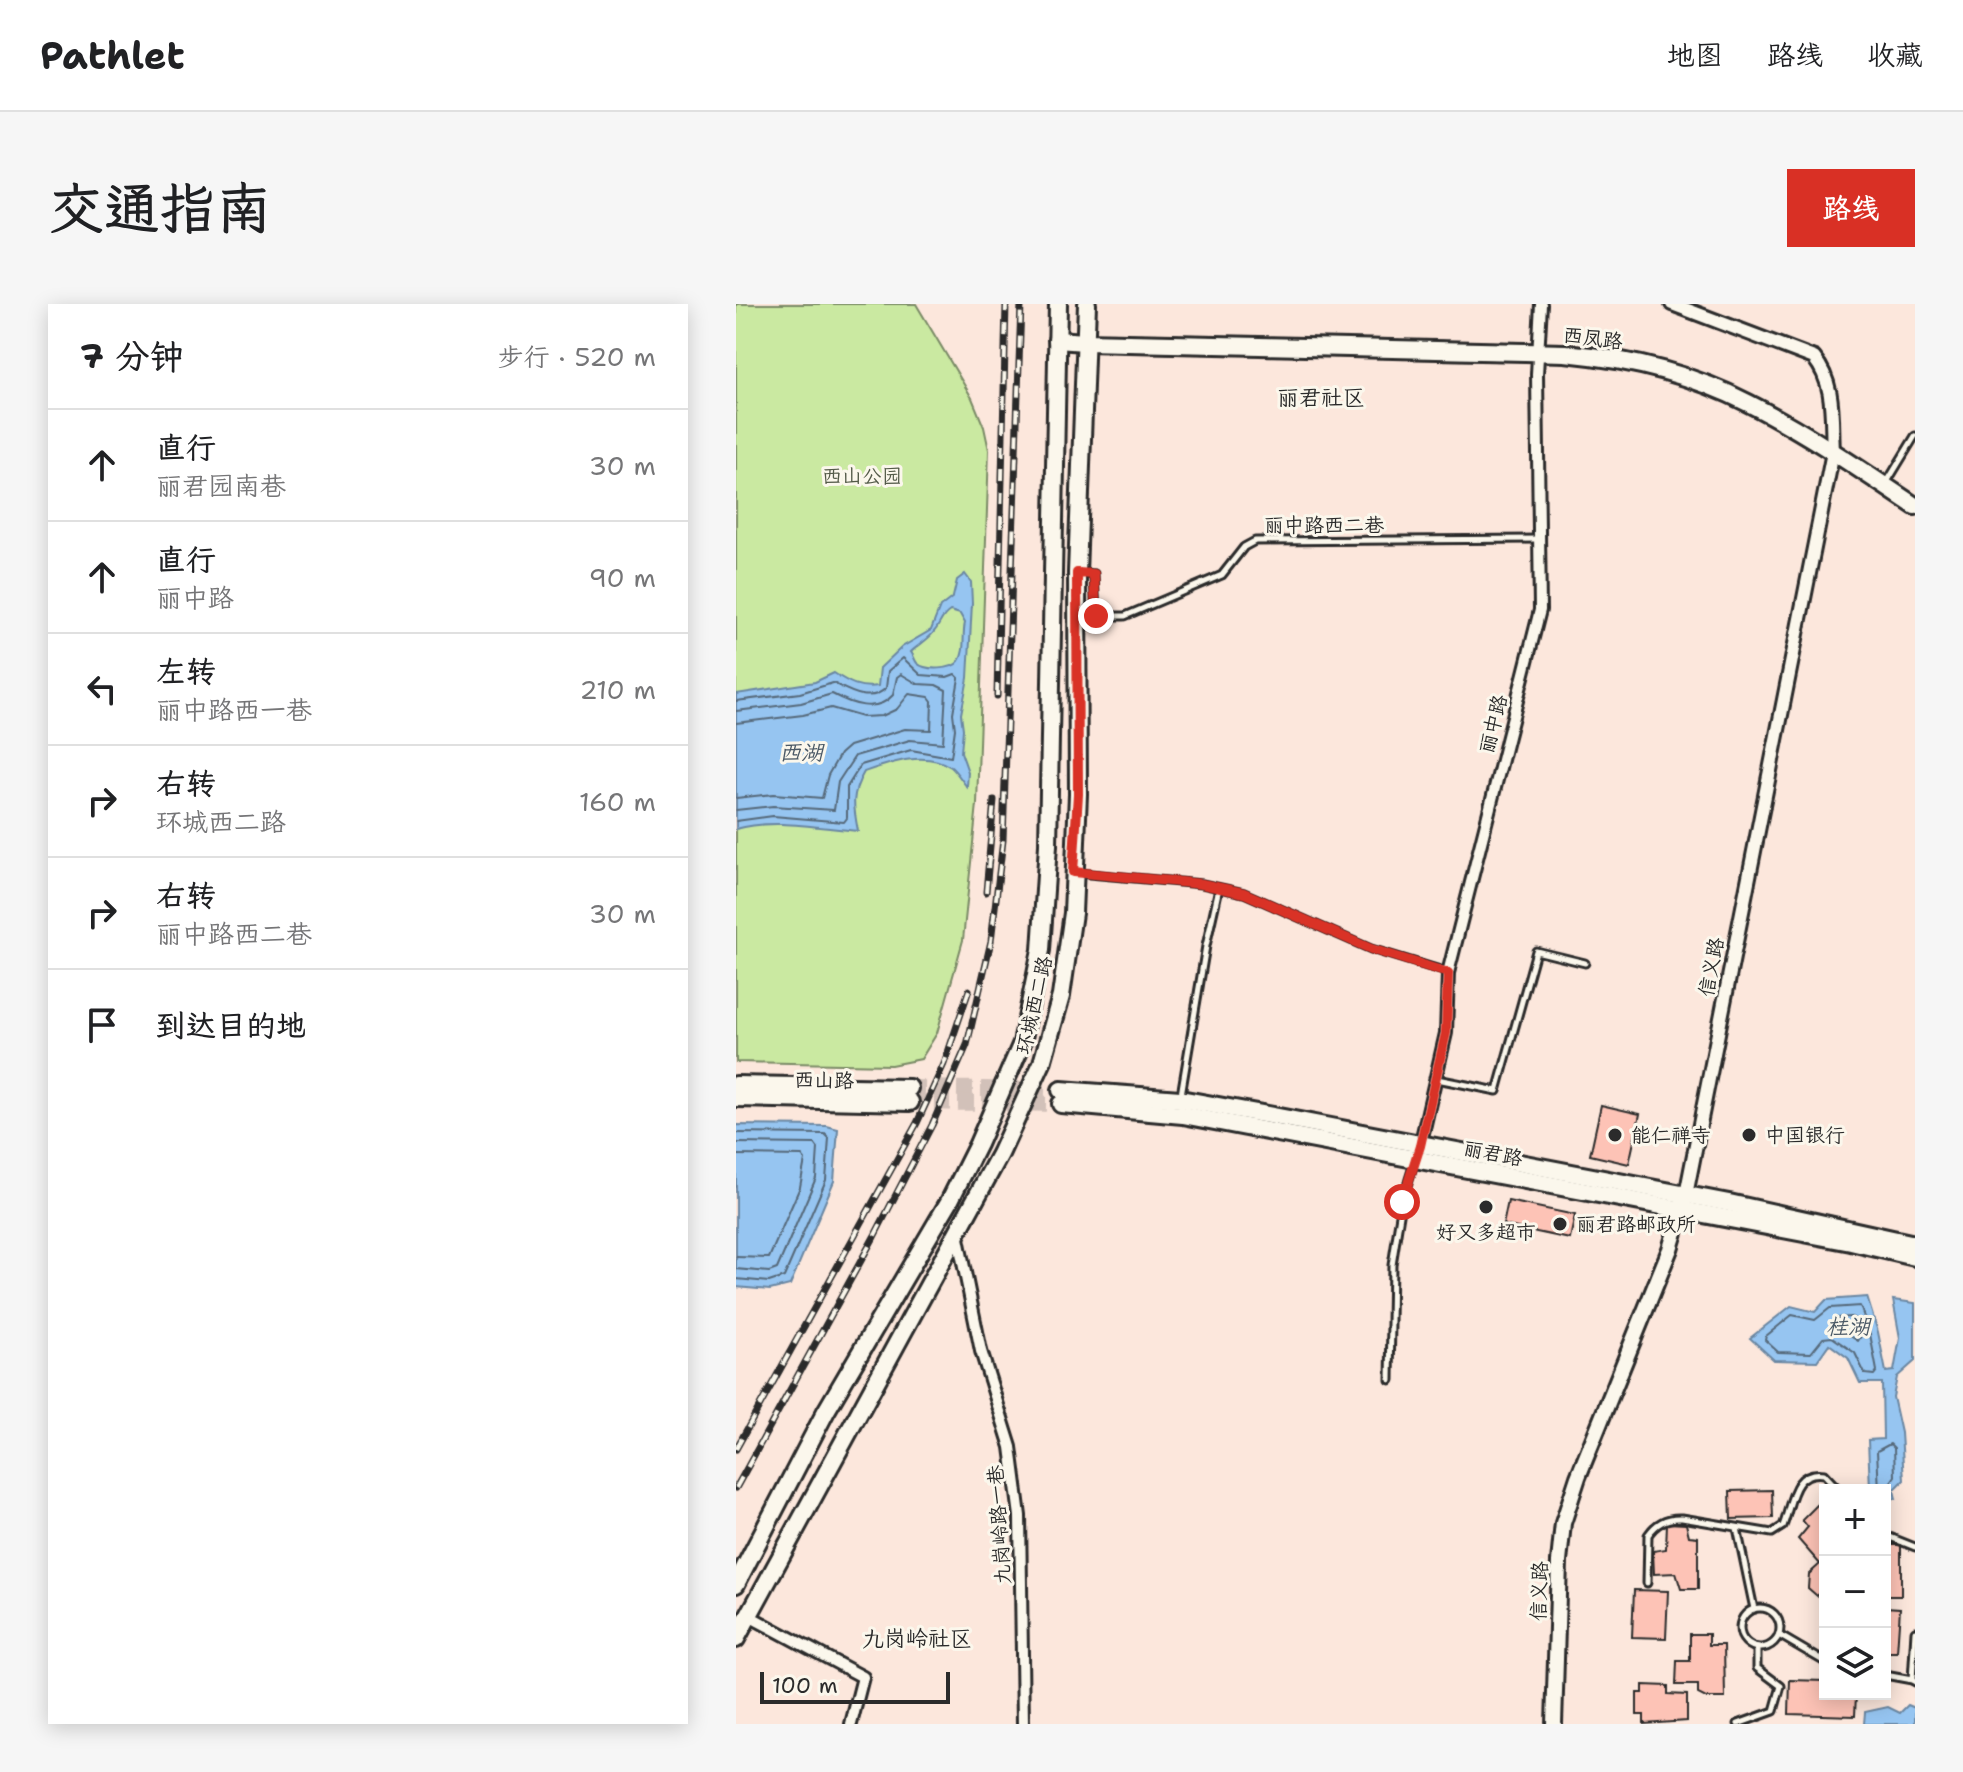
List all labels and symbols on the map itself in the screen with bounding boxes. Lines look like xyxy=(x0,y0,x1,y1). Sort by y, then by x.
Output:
street label: 西凤路 xyxy=(1562,321,1625,355)
district label: 丽君社区 xyxy=(1277,383,1365,412)
park label: 西山公园 xyxy=(822,463,902,489)
street label: 丽中路西二巷 xyxy=(1264,512,1385,538)
route end xyxy=(1078,598,1114,634)
street label: 丽中路 xyxy=(1473,691,1513,756)
water label: 西湖 xyxy=(779,738,825,767)
street label: 信义路 xyxy=(1693,934,1730,999)
street label: 环城西二路 xyxy=(1010,952,1058,1057)
street label: 西山路 xyxy=(794,1066,855,1094)
place label: 能仁禅寺 xyxy=(1631,1122,1711,1148)
place label: 中国银行 xyxy=(1765,1122,1845,1148)
marker: 能仁禅寺 xyxy=(1606,1126,1624,1144)
marker: 中国银行 xyxy=(1740,1126,1758,1144)
street label: 丽君路 xyxy=(1461,1135,1526,1172)
route start xyxy=(1384,1184,1420,1220)
marker: 好又多超市 xyxy=(1477,1198,1495,1216)
place label: 丽君路邮政所 xyxy=(1576,1211,1696,1237)
marker: 丽君路邮政所 xyxy=(1551,1215,1569,1233)
place label: 好又多超市 xyxy=(1436,1219,1536,1245)
water label: 桂湖 xyxy=(1826,1312,1872,1341)
street label: 九岗岭路一巷 xyxy=(982,1463,1016,1586)
street label: 信义路 xyxy=(1525,1560,1553,1621)
district label: 九岗岭社区 xyxy=(862,1624,972,1653)
scale bar xyxy=(760,1668,950,1704)

